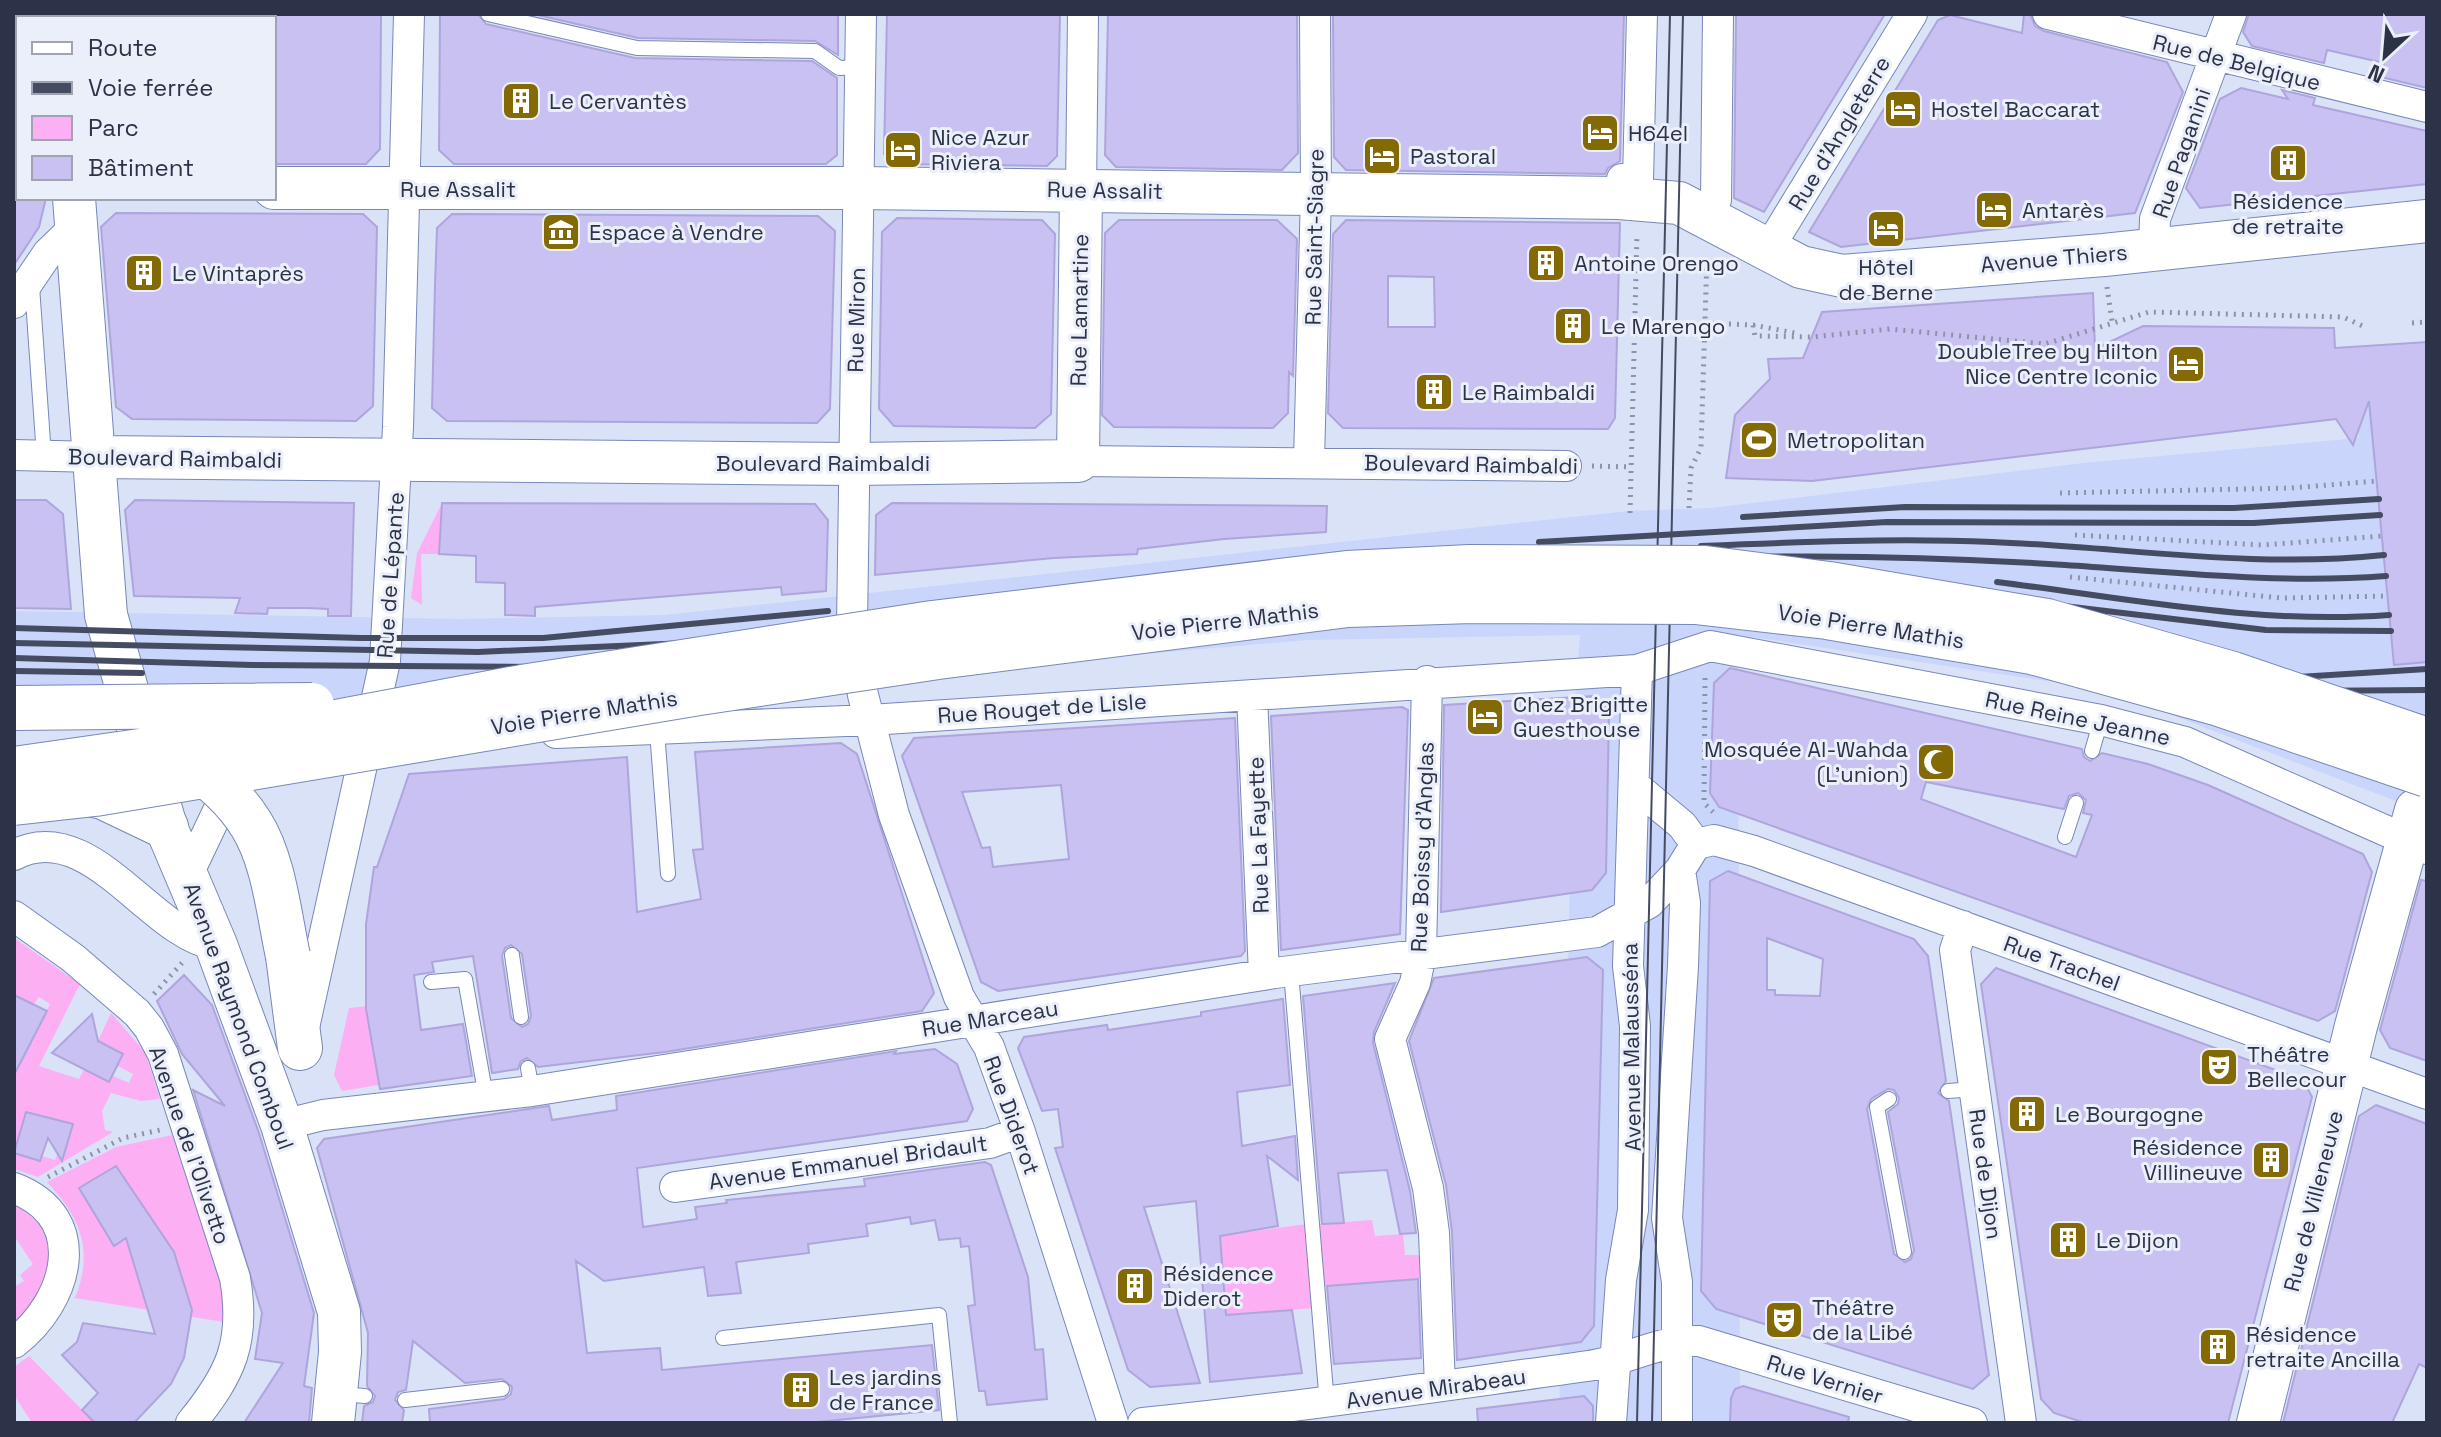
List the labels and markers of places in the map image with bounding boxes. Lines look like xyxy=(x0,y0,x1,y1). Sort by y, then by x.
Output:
building icon: Le Cervantès xyxy=(500,80,542,122)
place label: Le Cervantès xyxy=(549,87,687,115)
hotel icon: Hostel Baccarat xyxy=(1882,88,1924,130)
place label: Hostel Baccarat xyxy=(1931,95,2100,123)
hotel icon: H64el xyxy=(1579,112,1621,154)
place label: H64el xyxy=(1628,119,1688,147)
place label: Nice Azur Riviera xyxy=(931,123,1030,176)
hotel icon: Nice Azur Riviera xyxy=(882,129,924,171)
hotel icon: Pastoral xyxy=(1361,135,1403,177)
place label: Pastoral xyxy=(1410,142,1496,170)
building icon: Résidence de retraite xyxy=(2267,142,2309,184)
place label: Résidence de retraite xyxy=(2232,187,2344,240)
hotel icon: Antarès xyxy=(1973,189,2015,231)
place label: Antarès xyxy=(2022,196,2104,224)
hotel icon: Hôtel de Berne xyxy=(1865,208,1907,250)
museum icon: Espace à Vendre xyxy=(540,211,582,253)
place label: Espace à Vendre xyxy=(589,218,764,246)
building icon: Antoine Orengo xyxy=(1525,242,1567,284)
place label: Antoine Orengo xyxy=(1574,249,1739,277)
building icon: Le Vintaprès xyxy=(123,252,165,294)
place label: Hôtel de Berne xyxy=(1838,253,1934,306)
place label: Le Vintaprès xyxy=(172,259,304,287)
building icon: Le Marengo xyxy=(1552,305,1594,347)
place label: Le Marengo xyxy=(1601,312,1725,340)
place label: DoubleTree by Hilton Nice Centre Iconic xyxy=(1938,337,2158,390)
hotel icon: DoubleTree by Hilton Nice Centre Iconic xyxy=(2165,343,2207,385)
building icon: Le Raimbaldi xyxy=(1413,371,1455,413)
place label: Le Raimbaldi xyxy=(1462,378,1595,406)
sports icon: Metropolitan xyxy=(1738,419,1780,461)
place label: Metropolitan xyxy=(1787,426,1925,454)
place label: Chez Brigitte Guesthouse xyxy=(1513,690,1648,743)
hotel icon: Chez Brigitte Guesthouse xyxy=(1464,696,1506,738)
place label: Mosquée Al-Wahda (L’union) xyxy=(1704,735,1908,788)
mosque icon: Mosquée Al-Wahda (L’union) xyxy=(1915,741,1957,783)
place label: Théâtre Bellecour xyxy=(2247,1040,2347,1093)
theatre icon: Théâtre Bellecour xyxy=(2198,1046,2240,1088)
building icon: Le Bourgogne xyxy=(2006,1093,2048,1135)
place label: Le Bourgogne xyxy=(2055,1100,2203,1128)
place label: Résidence Villineuve xyxy=(2132,1133,2243,1186)
building icon: Résidence Villineuve xyxy=(2250,1139,2292,1181)
building icon: Le Dijon xyxy=(2047,1219,2089,1261)
place label: Le Dijon xyxy=(2096,1226,2179,1254)
place label: Résidence Diderot xyxy=(1163,1259,1274,1312)
building icon: Résidence Diderot xyxy=(1114,1265,1156,1307)
place label: Théâtre de la Libé xyxy=(1812,1293,1913,1346)
theatre icon: Théâtre de la Libé xyxy=(1763,1299,1805,1341)
place label: Résidence retraite Ancilla xyxy=(2246,1320,2400,1373)
building icon: Résidence retraite Ancilla xyxy=(2197,1326,2239,1368)
place label: Les jardins de France xyxy=(829,1363,942,1416)
building icon: Les jardins de France xyxy=(780,1369,822,1411)

